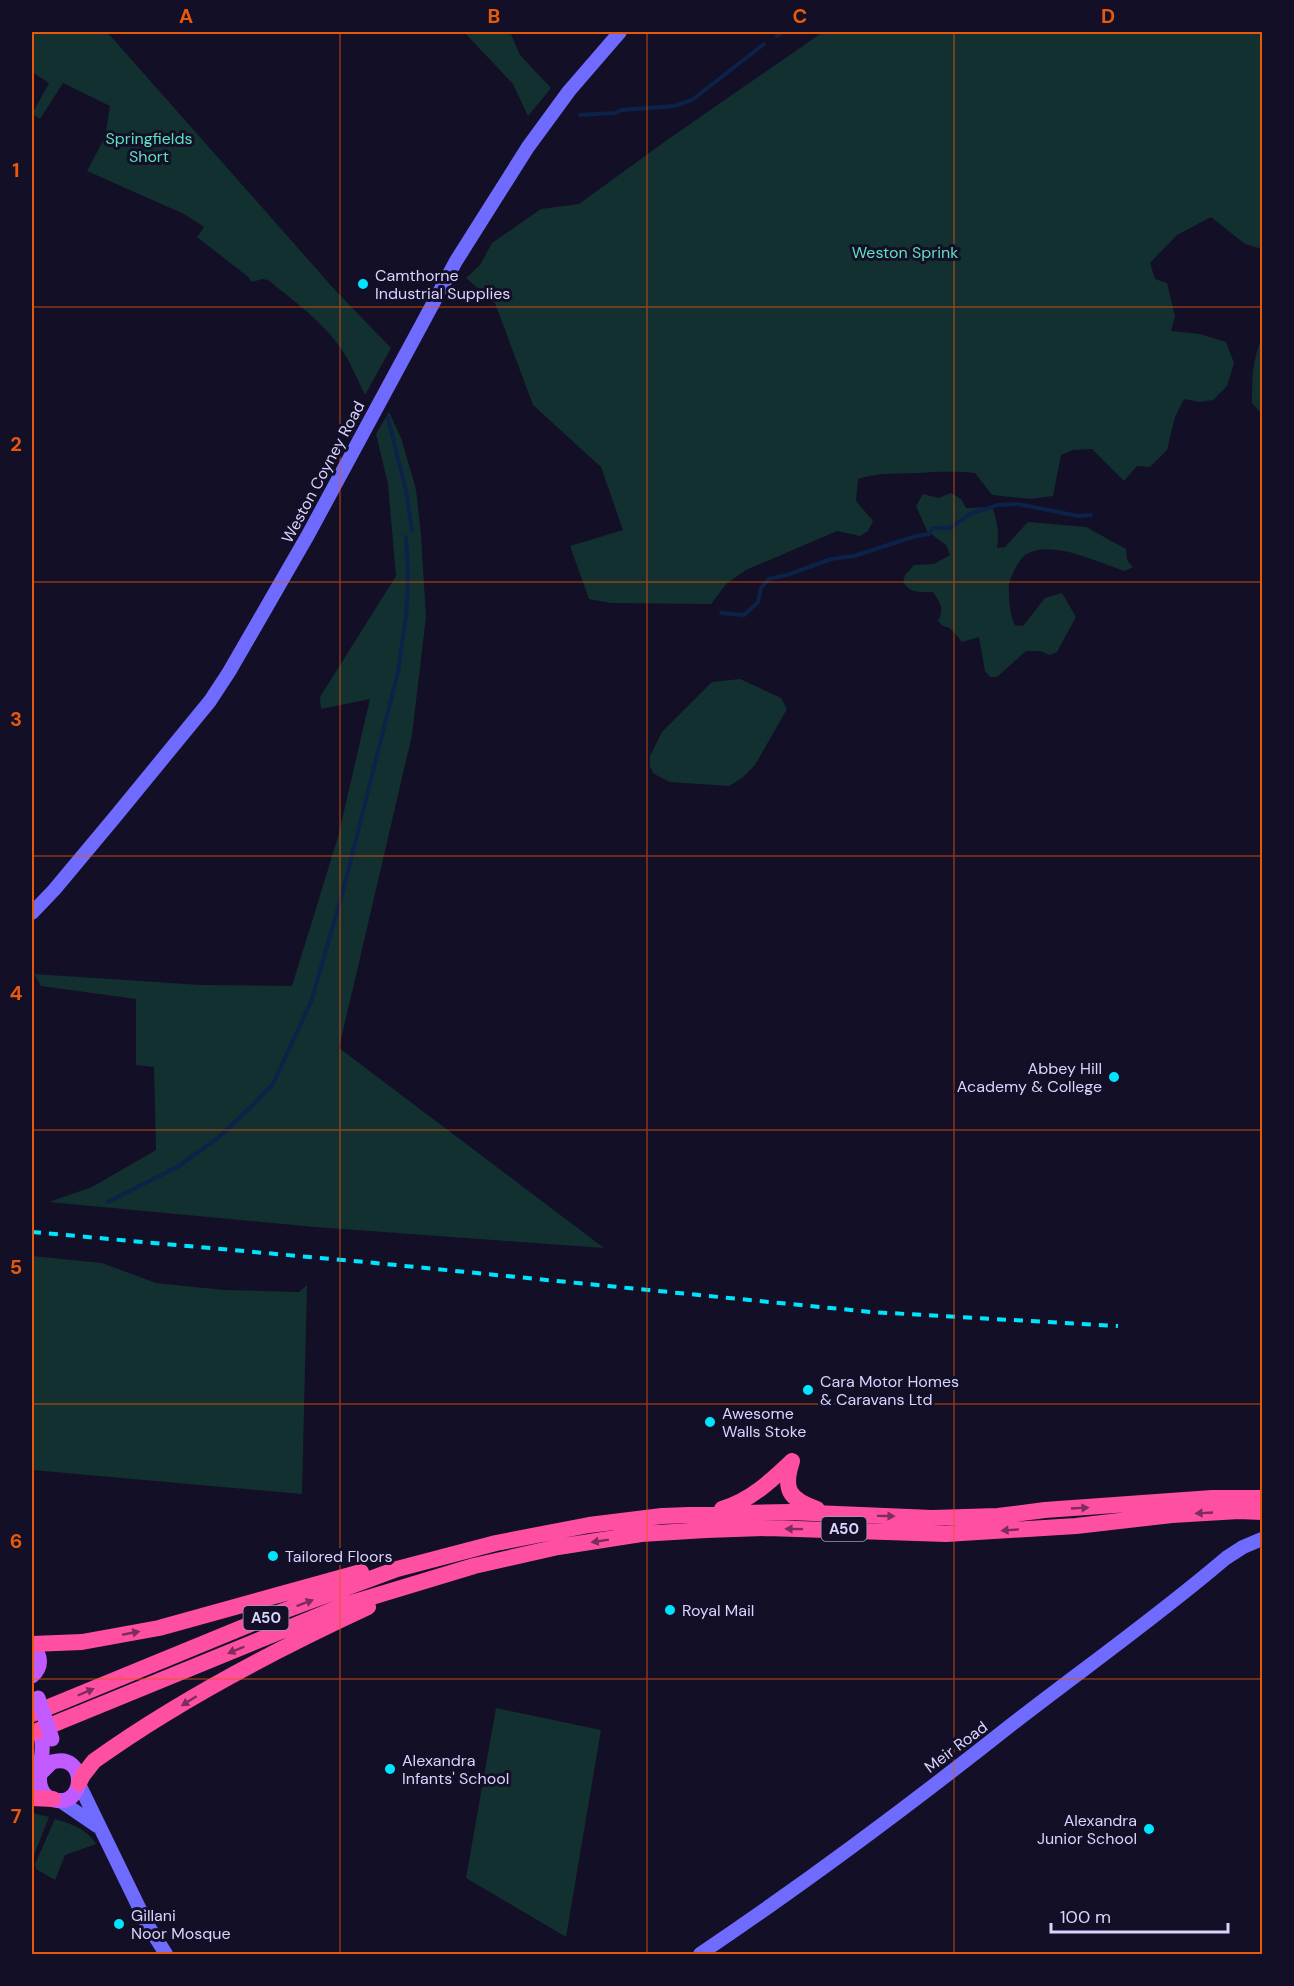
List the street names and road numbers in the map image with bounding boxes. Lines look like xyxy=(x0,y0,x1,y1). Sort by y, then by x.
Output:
street label: Weston Coyney Road xyxy=(277,397,369,547)
road number: A50 xyxy=(822,1517,866,1541)
road number: A50 xyxy=(244,1606,288,1630)
street label: Meir Road xyxy=(920,1716,992,1778)

